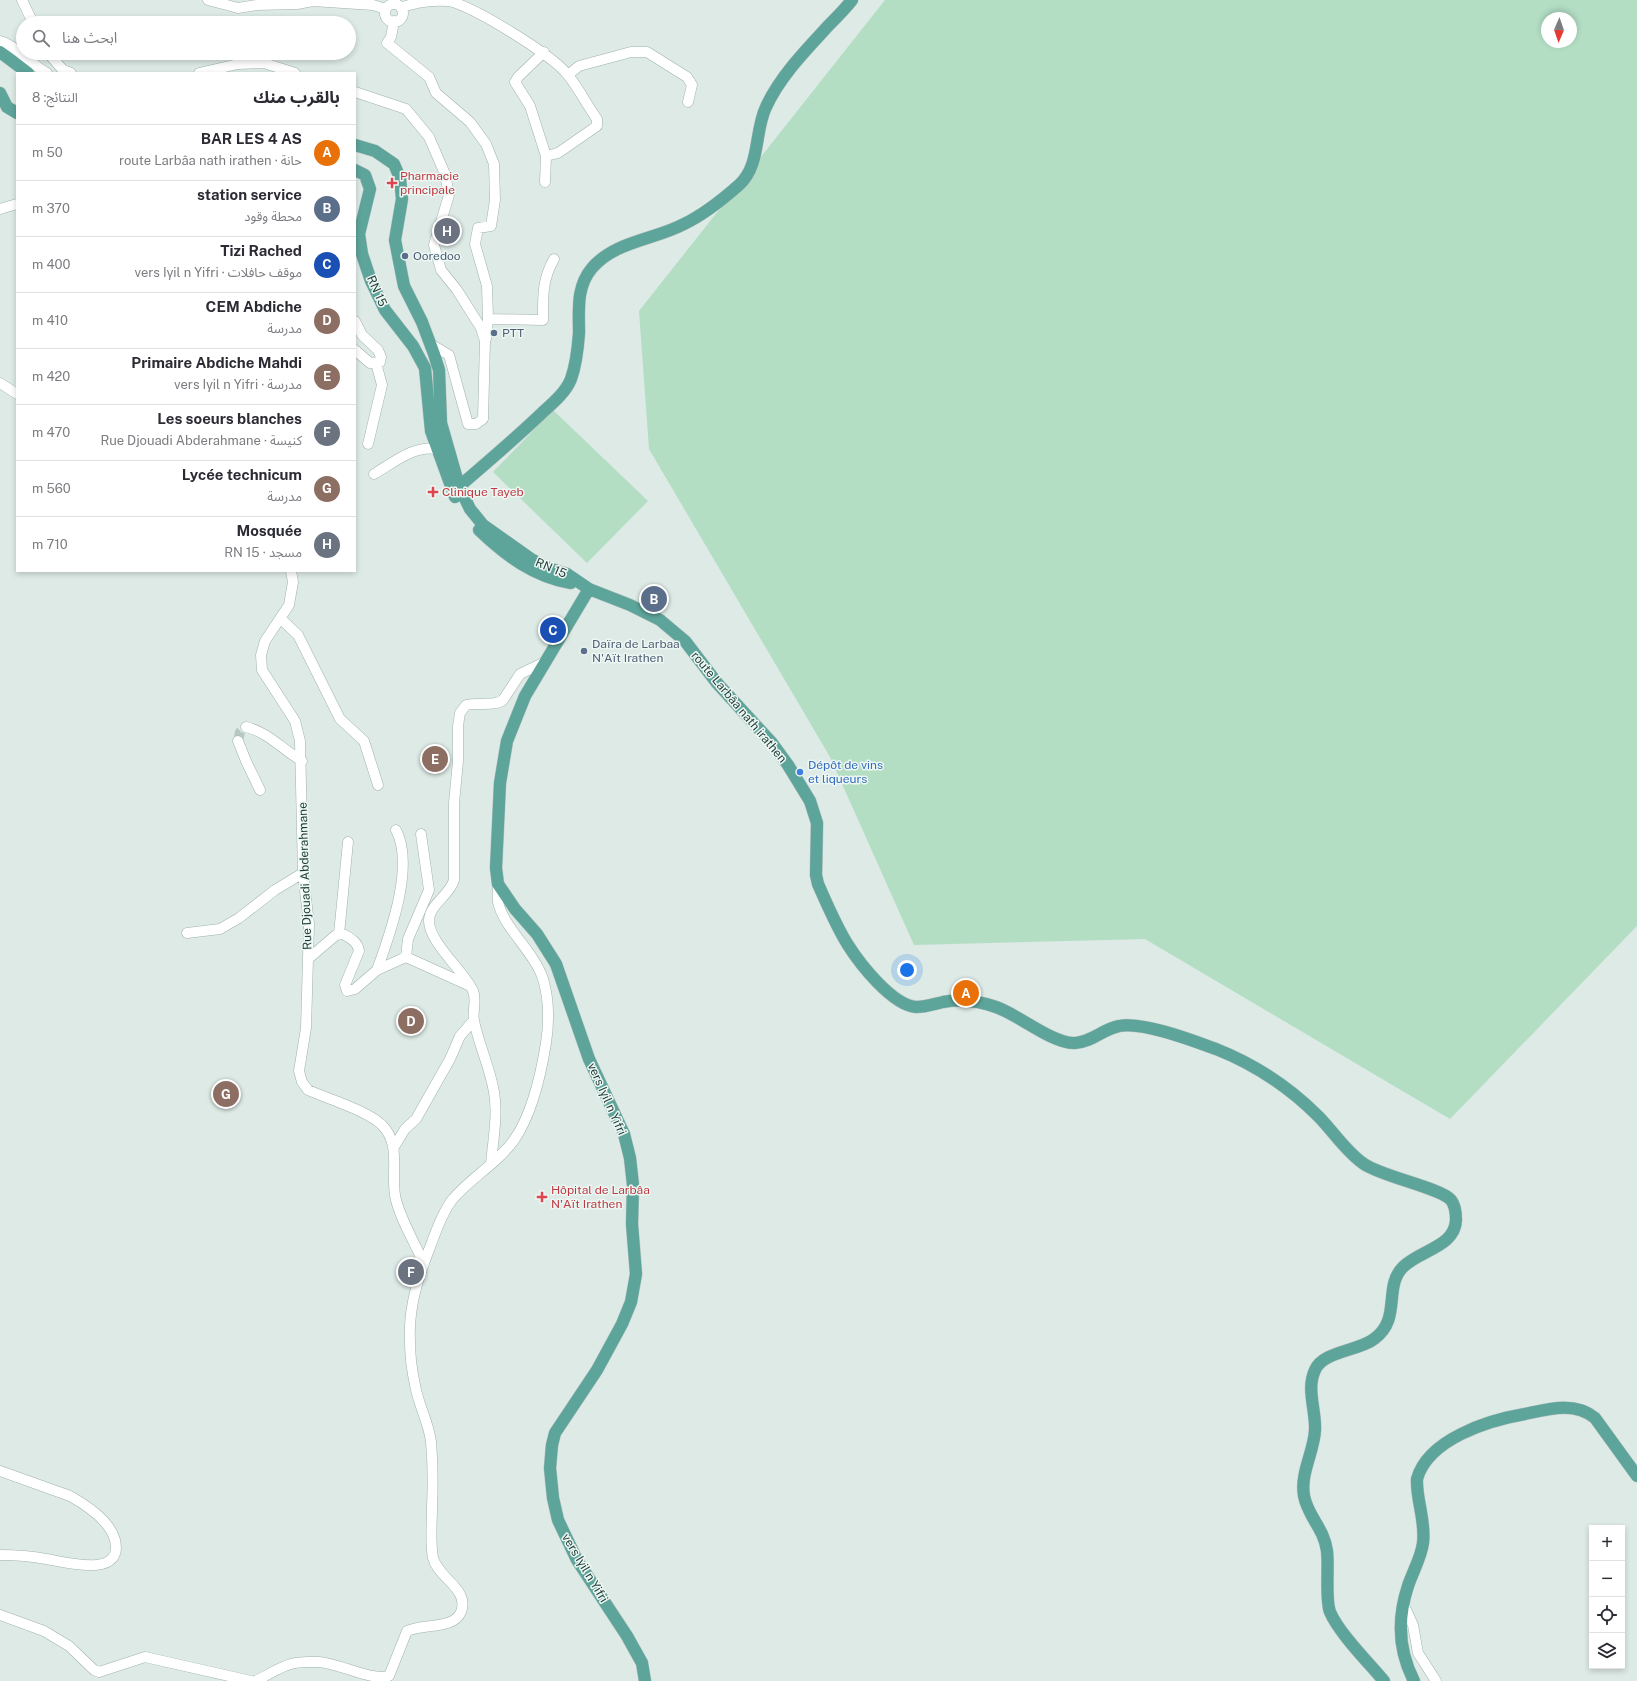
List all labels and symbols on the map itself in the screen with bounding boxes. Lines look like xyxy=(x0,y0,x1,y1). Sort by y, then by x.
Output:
north arrow xyxy=(1541,12,1577,48)
place label: Pharmacie principale xyxy=(400,169,459,197)
marker: Pharmacie principale xyxy=(387,178,397,188)
pin: H xyxy=(434,216,460,246)
place label: Ooredoo xyxy=(413,249,461,263)
marker: Ooredoo xyxy=(400,251,410,261)
street label: RN 15 xyxy=(364,273,390,309)
place label: PTT xyxy=(502,326,524,340)
marker: PTT xyxy=(489,328,499,338)
place label: Clinique Tayeb xyxy=(442,485,524,499)
marker: Clinique Tayeb xyxy=(427,486,439,498)
street label: RN 15 xyxy=(533,555,569,581)
pin: B xyxy=(641,584,667,614)
pin: C xyxy=(540,615,566,645)
place label: Daïra de Larbaa N'Aït Irathen xyxy=(592,637,680,665)
marker: Daïra de Larbaa N'Aït Irathen xyxy=(579,646,589,656)
street label: route Larbâa nath irathen xyxy=(688,649,790,765)
pin: E xyxy=(422,744,448,774)
place label: Dépôt de vins et liqueurs xyxy=(808,758,883,786)
marker: Dépôt de vins et liqueurs xyxy=(795,767,805,777)
street label: Rue Djouadi Abderahmane xyxy=(295,802,315,950)
your location xyxy=(897,960,917,980)
pin: A xyxy=(953,978,979,1008)
pin: D xyxy=(398,1006,424,1036)
street label: vers Iγil n Yifri xyxy=(585,1061,629,1137)
pin: G xyxy=(213,1079,239,1109)
place label: Hôpital de Larbâa N'Aït Irathen xyxy=(551,1183,650,1211)
marker: Hôpital de Larbâa N'Aït Irathen xyxy=(536,1191,548,1203)
pin: F xyxy=(398,1257,424,1287)
street label: vers Iγil n Yifri xyxy=(559,1531,611,1605)

